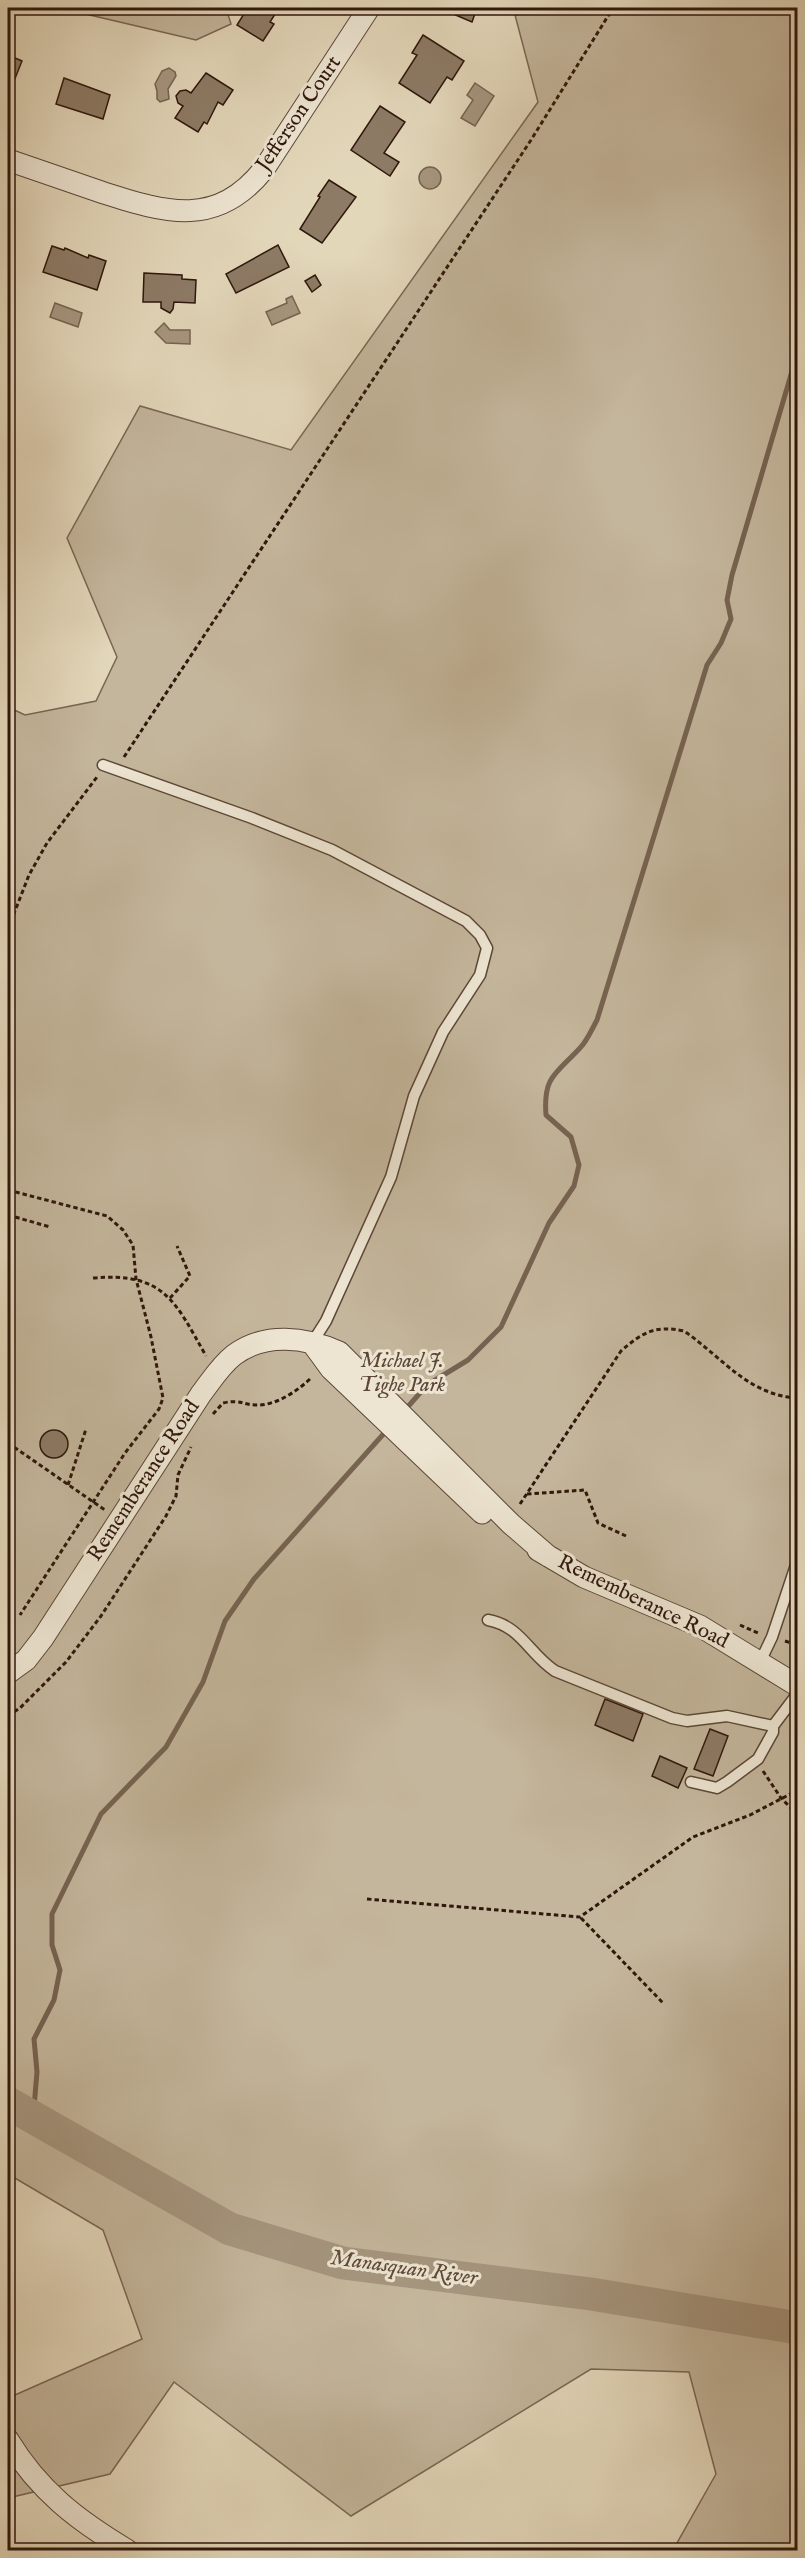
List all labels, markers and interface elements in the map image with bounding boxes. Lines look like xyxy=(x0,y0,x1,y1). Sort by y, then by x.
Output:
street label: Jefferson Court xyxy=(249,51,348,179)
park label: Michael J. Tighe Park xyxy=(359,1348,446,1399)
street label: Rememberance Road xyxy=(82,1395,207,1567)
street label: Rememberance Road xyxy=(553,1549,734,1655)
water label: Manasquan River xyxy=(329,2244,481,2292)

